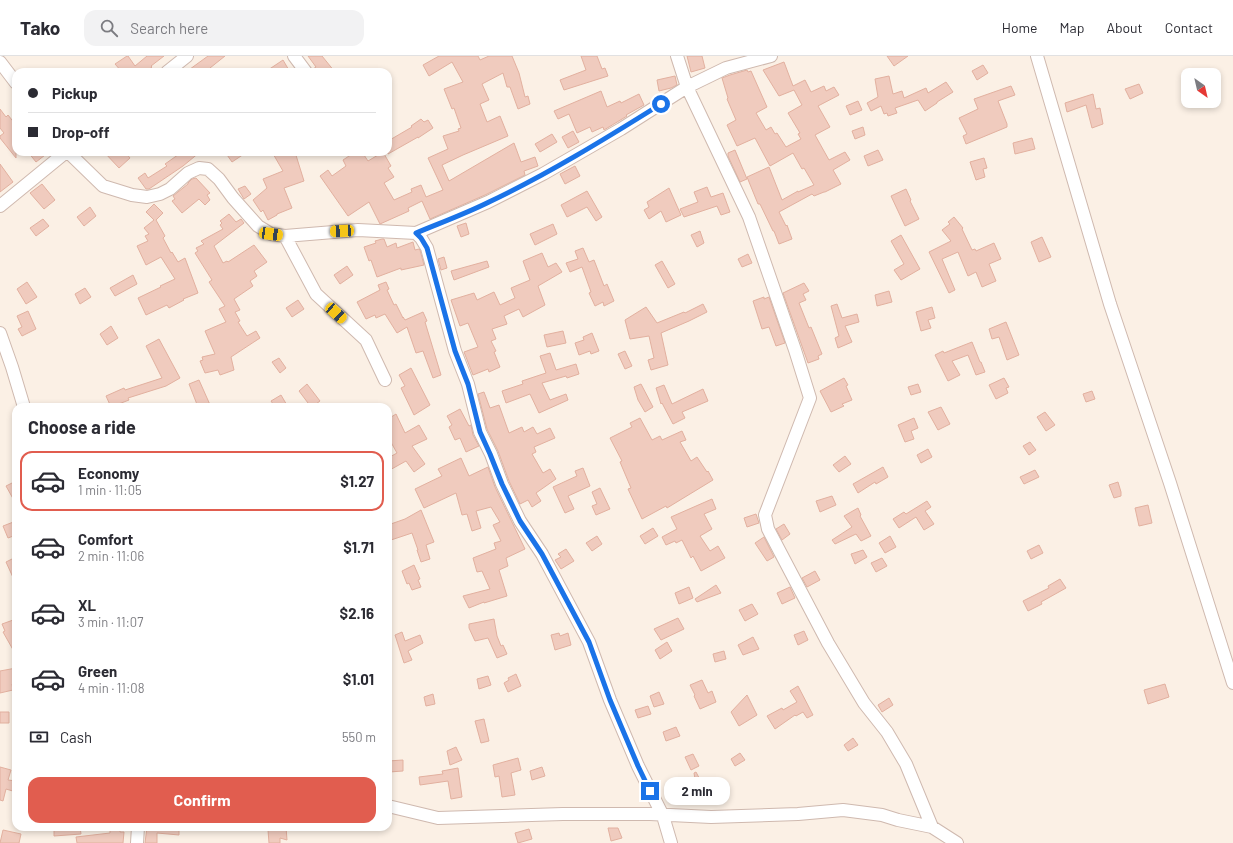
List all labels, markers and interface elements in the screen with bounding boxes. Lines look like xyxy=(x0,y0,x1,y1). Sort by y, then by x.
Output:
search box xyxy=(84,10,364,46)
text: Tako xyxy=(20,16,60,39)
icon: search xyxy=(98,17,120,39)
text: Search here xyxy=(130,19,208,37)
text: Home xyxy=(1002,19,1038,36)
text: Map xyxy=(1060,19,1084,36)
text: About xyxy=(1106,19,1143,36)
text: Contact xyxy=(1165,19,1213,36)
north arrow xyxy=(1181,68,1221,108)
map controls xyxy=(1181,68,1221,108)
text: Pickup xyxy=(52,84,98,102)
route start xyxy=(652,95,670,113)
text: Drop-off xyxy=(52,123,110,141)
car xyxy=(330,224,354,238)
car xyxy=(258,226,284,242)
car xyxy=(323,301,349,325)
text: Choose a ride xyxy=(28,416,136,438)
icon: car xyxy=(30,463,66,499)
text: Economy xyxy=(78,464,139,482)
text: $1.27 xyxy=(340,472,374,490)
text: 1 min · 11:05 xyxy=(78,482,142,498)
icon: car xyxy=(30,529,66,565)
text: Comfort xyxy=(78,530,133,548)
text: $1.71 xyxy=(343,538,374,556)
text: 2 min · 11:06 xyxy=(78,548,144,564)
icon: car xyxy=(30,595,66,631)
text: XL xyxy=(78,596,96,614)
text: $2.16 xyxy=(340,604,374,622)
text: 3 min · 11:07 xyxy=(78,614,143,630)
icon: car xyxy=(30,661,66,697)
text: Green xyxy=(78,662,117,680)
text: $1.01 xyxy=(343,670,374,688)
text: 4 min · 11:08 xyxy=(78,680,144,696)
icon: cash xyxy=(28,726,50,748)
text: Cash xyxy=(60,728,92,746)
text: 550 m xyxy=(342,729,376,745)
button: Confirm xyxy=(28,777,376,823)
callout: 2 min xyxy=(664,777,730,805)
route end xyxy=(641,782,659,800)
text: 2 min xyxy=(681,783,713,799)

